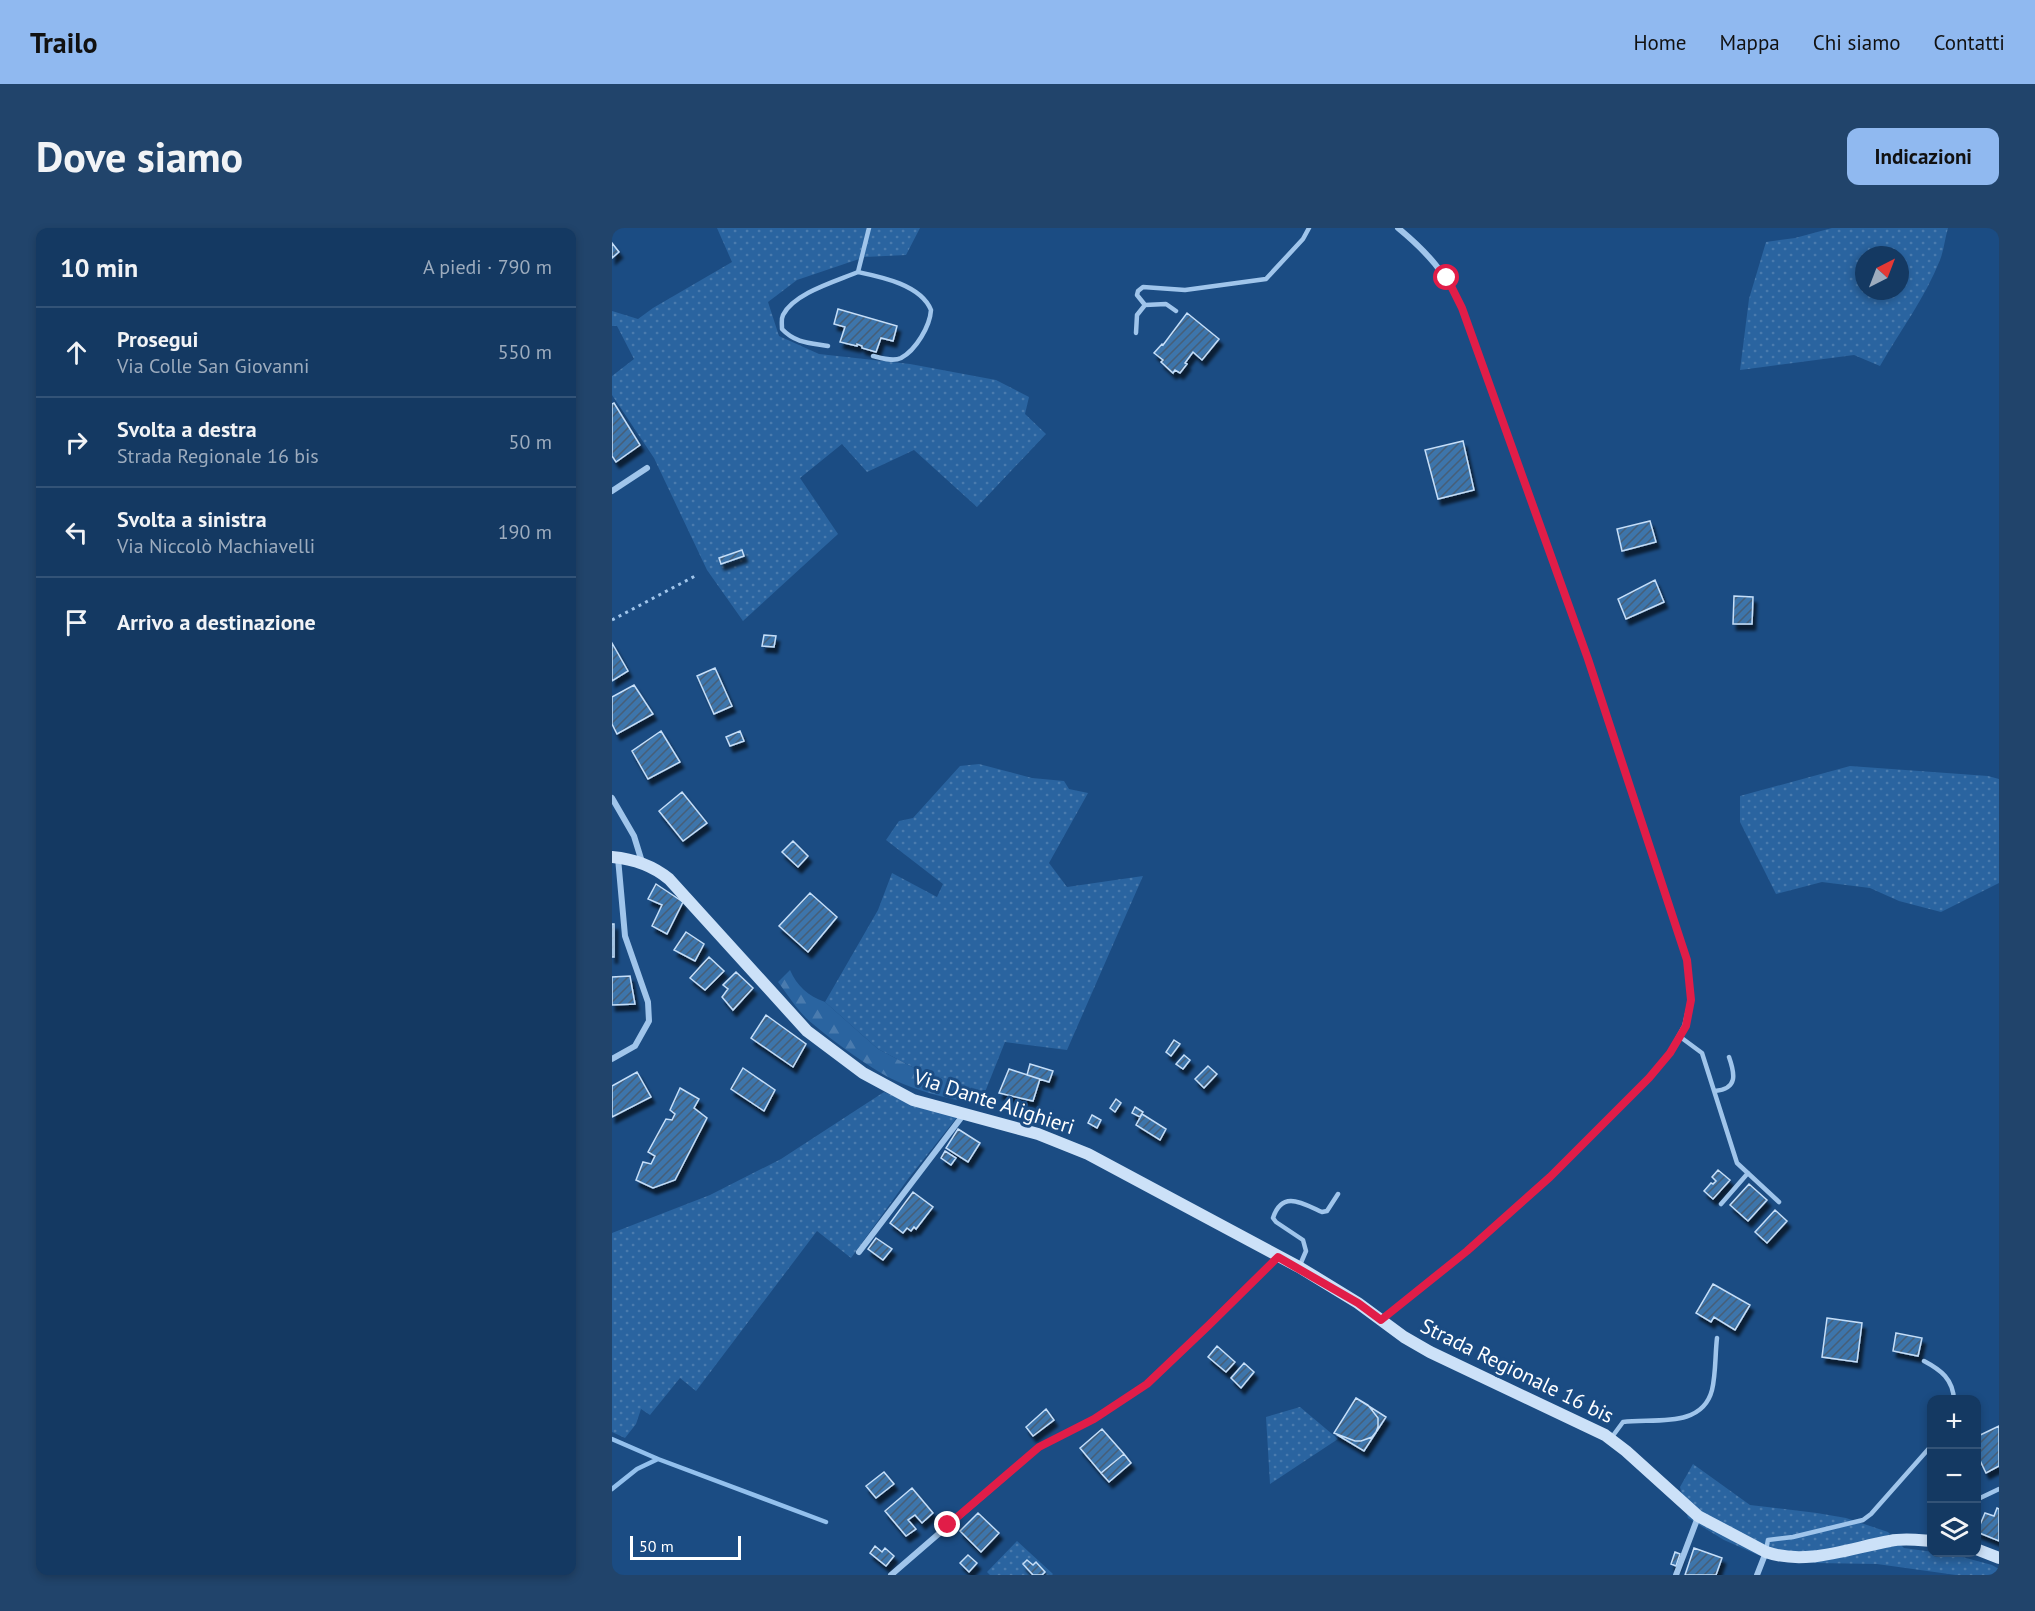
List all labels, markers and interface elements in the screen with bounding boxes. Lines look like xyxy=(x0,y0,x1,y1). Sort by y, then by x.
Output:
text: Trailo xyxy=(30,24,97,61)
text: Home xyxy=(1633,29,1687,56)
text: Mappa xyxy=(1720,29,1780,56)
text: Chi siamo xyxy=(1813,29,1901,56)
text: Contatti xyxy=(1934,29,2005,56)
button: Indicazioni xyxy=(1847,128,1999,185)
text: Dove siamo xyxy=(36,129,243,184)
north arrow xyxy=(1855,246,1909,300)
text: 10 min xyxy=(60,251,138,284)
text: A piedi · 790 m xyxy=(423,254,552,280)
route start xyxy=(1433,264,1459,290)
text: Prosegui xyxy=(117,325,198,353)
icon: ahead xyxy=(60,336,93,369)
text: 550 m xyxy=(498,339,552,365)
text: Via Colle San Giovanni xyxy=(117,353,309,379)
text: Svolta a destra xyxy=(117,415,257,443)
icon: right xyxy=(60,426,93,459)
text: 50 m xyxy=(509,429,552,455)
text: Strada Regionale 16 bis xyxy=(117,443,319,469)
text: Svolta a sinistra xyxy=(117,505,267,533)
icon: left xyxy=(60,516,93,549)
text: 190 m xyxy=(498,519,552,545)
text: Via Niccolò Machiavelli xyxy=(117,533,315,559)
icon: arrive xyxy=(60,606,93,639)
text: Arrivo a destinazione xyxy=(117,608,316,636)
street label: Via Dante Alighieri xyxy=(909,1062,1078,1140)
street label: Strada Regionale 16 bis xyxy=(1416,1312,1618,1429)
map controls xyxy=(1927,1395,1981,1557)
button: + xyxy=(1927,1395,1981,1449)
button: − xyxy=(1927,1449,1981,1503)
button: layers xyxy=(1927,1503,1981,1557)
route end xyxy=(934,1511,960,1537)
scale bar xyxy=(630,1533,741,1560)
text: 50 m xyxy=(639,1536,674,1556)

